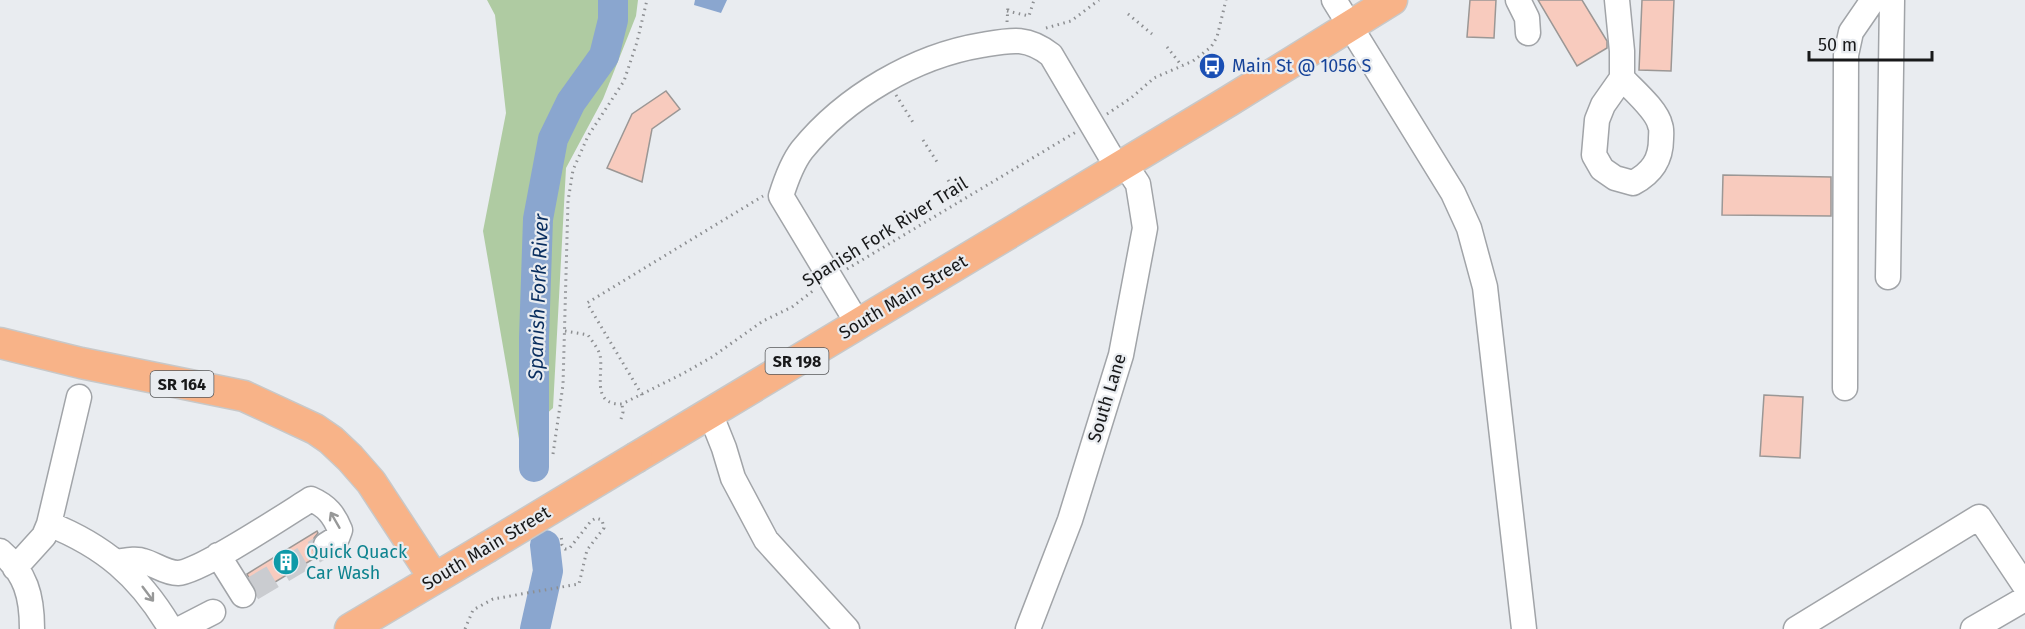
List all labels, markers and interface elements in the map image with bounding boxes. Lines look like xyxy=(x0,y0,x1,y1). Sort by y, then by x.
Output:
scale bar xyxy=(1809,24,1932,62)
text: 50 m xyxy=(1818,34,1857,56)
bus stop icon: Main St @ 1056 S xyxy=(1197,51,1227,81)
place label: Main St @ 1056 S xyxy=(1232,55,1372,77)
street label: Spanish Fork River Trail xyxy=(798,172,972,292)
water label: Spanish Fork River xyxy=(523,212,553,382)
street label: South Main Street xyxy=(835,250,972,344)
road number: SR 198 xyxy=(766,348,828,374)
street label: South Lane xyxy=(1083,351,1131,445)
road number: SR 164 xyxy=(150,371,213,397)
street label: South Main Street xyxy=(418,501,555,595)
one-way arrow xyxy=(329,512,341,529)
place label: Quick Quack Car Wash xyxy=(306,541,408,584)
building icon: Quick Quack Car Wash xyxy=(271,547,301,577)
one-way arrow xyxy=(142,586,154,602)

